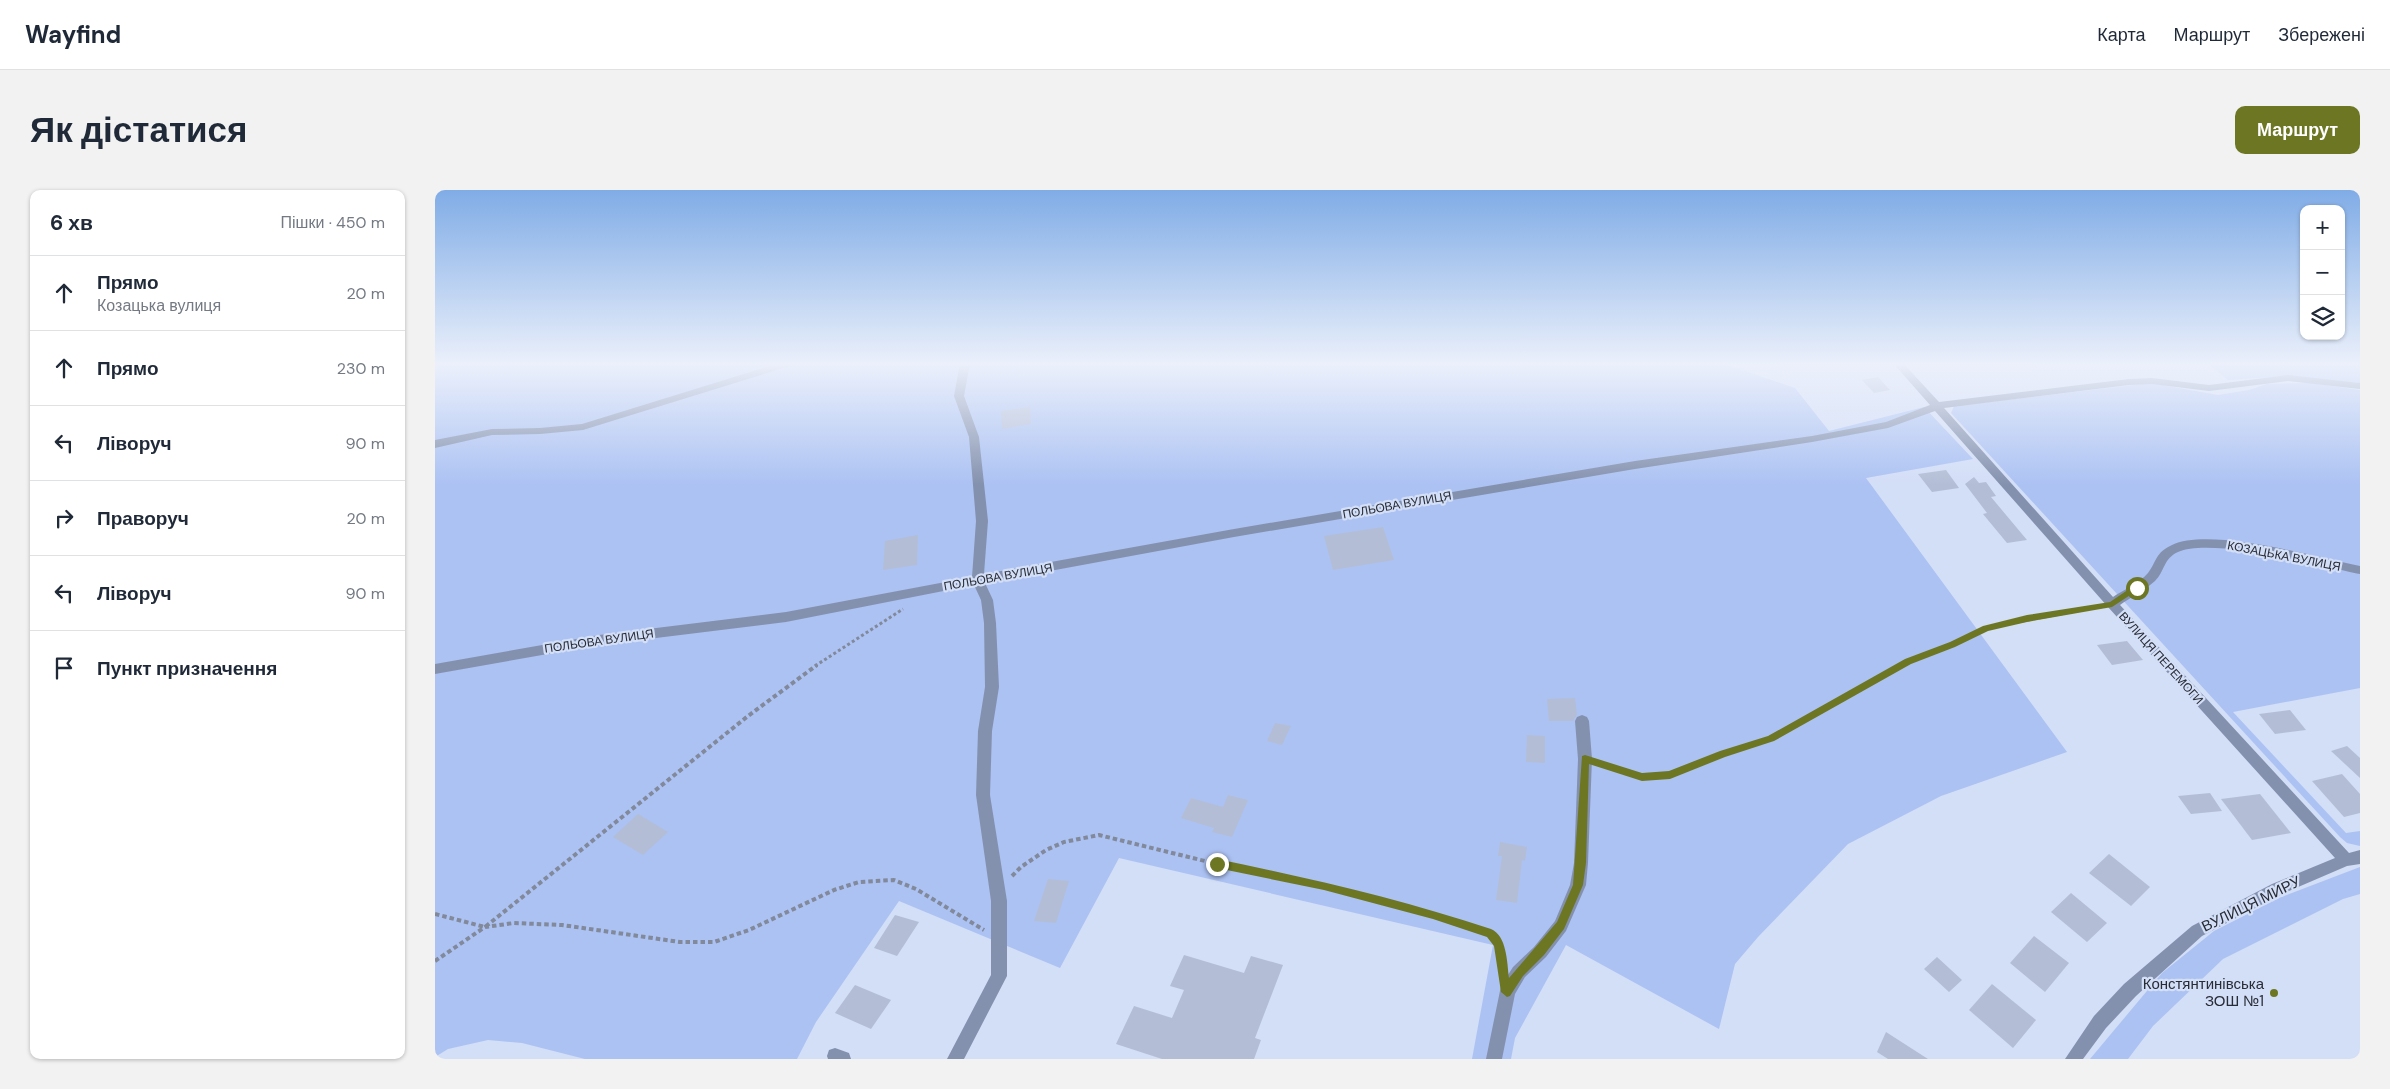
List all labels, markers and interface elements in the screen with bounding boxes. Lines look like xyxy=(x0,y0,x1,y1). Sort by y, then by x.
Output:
text: Wayfind xyxy=(25,19,121,50)
text: Карта xyxy=(2097,23,2145,47)
text: Маршрут xyxy=(2173,23,2250,47)
text: Збережені xyxy=(2278,23,2365,47)
button: Маршрут xyxy=(2235,106,2360,154)
text: Як дістатися xyxy=(30,107,247,153)
map controls xyxy=(2300,205,2345,340)
button: + xyxy=(2300,205,2345,250)
text: 6 хв xyxy=(50,209,93,237)
text: Пішки · 450 m xyxy=(281,212,385,233)
button: − xyxy=(2300,250,2345,295)
text: Прямо xyxy=(97,270,159,295)
icon: ahead xyxy=(50,279,78,307)
text: 20 m xyxy=(346,283,385,304)
text: Козацька вулиця xyxy=(97,295,221,316)
button: layers xyxy=(2300,295,2345,340)
icon: ahead xyxy=(50,354,78,382)
text: Прямо xyxy=(97,356,159,381)
text: 230 m xyxy=(337,358,385,379)
icon: left xyxy=(50,429,78,457)
text: Ліворуч xyxy=(97,431,172,456)
text: 90 m xyxy=(345,433,385,454)
street label: ПОЛЬОВА ВУЛИЦЯ xyxy=(1341,488,1453,522)
icon: right xyxy=(50,504,78,532)
text: Праворуч xyxy=(97,506,189,531)
text: 20 m xyxy=(346,508,385,529)
street label: КОЗАЦЬКА ВУЛИЦЯ xyxy=(2226,537,2342,575)
street label: ПОЛЬОВА ВУЛИЦЯ xyxy=(942,560,1054,594)
route start xyxy=(2126,577,2149,600)
icon: left xyxy=(50,579,78,607)
text: Ліворуч xyxy=(97,581,172,606)
text: 90 m xyxy=(345,583,385,604)
street label: ВУЛИЦЯ ПЕРЕМОГИ xyxy=(2115,608,2207,708)
street label: ПОЛЬОВА ВУЛИЦЯ xyxy=(543,625,655,657)
icon: arrive xyxy=(50,654,78,682)
text: Пункт призначення xyxy=(97,656,277,681)
route end xyxy=(1206,853,1229,876)
street label: ВУЛИЦЯ МИРУ xyxy=(2198,871,2304,937)
place label: Констянтинівська ЗОШ №1 xyxy=(2143,974,2265,1011)
marker: Констянтинівська ЗОШ №1 xyxy=(2268,987,2280,999)

